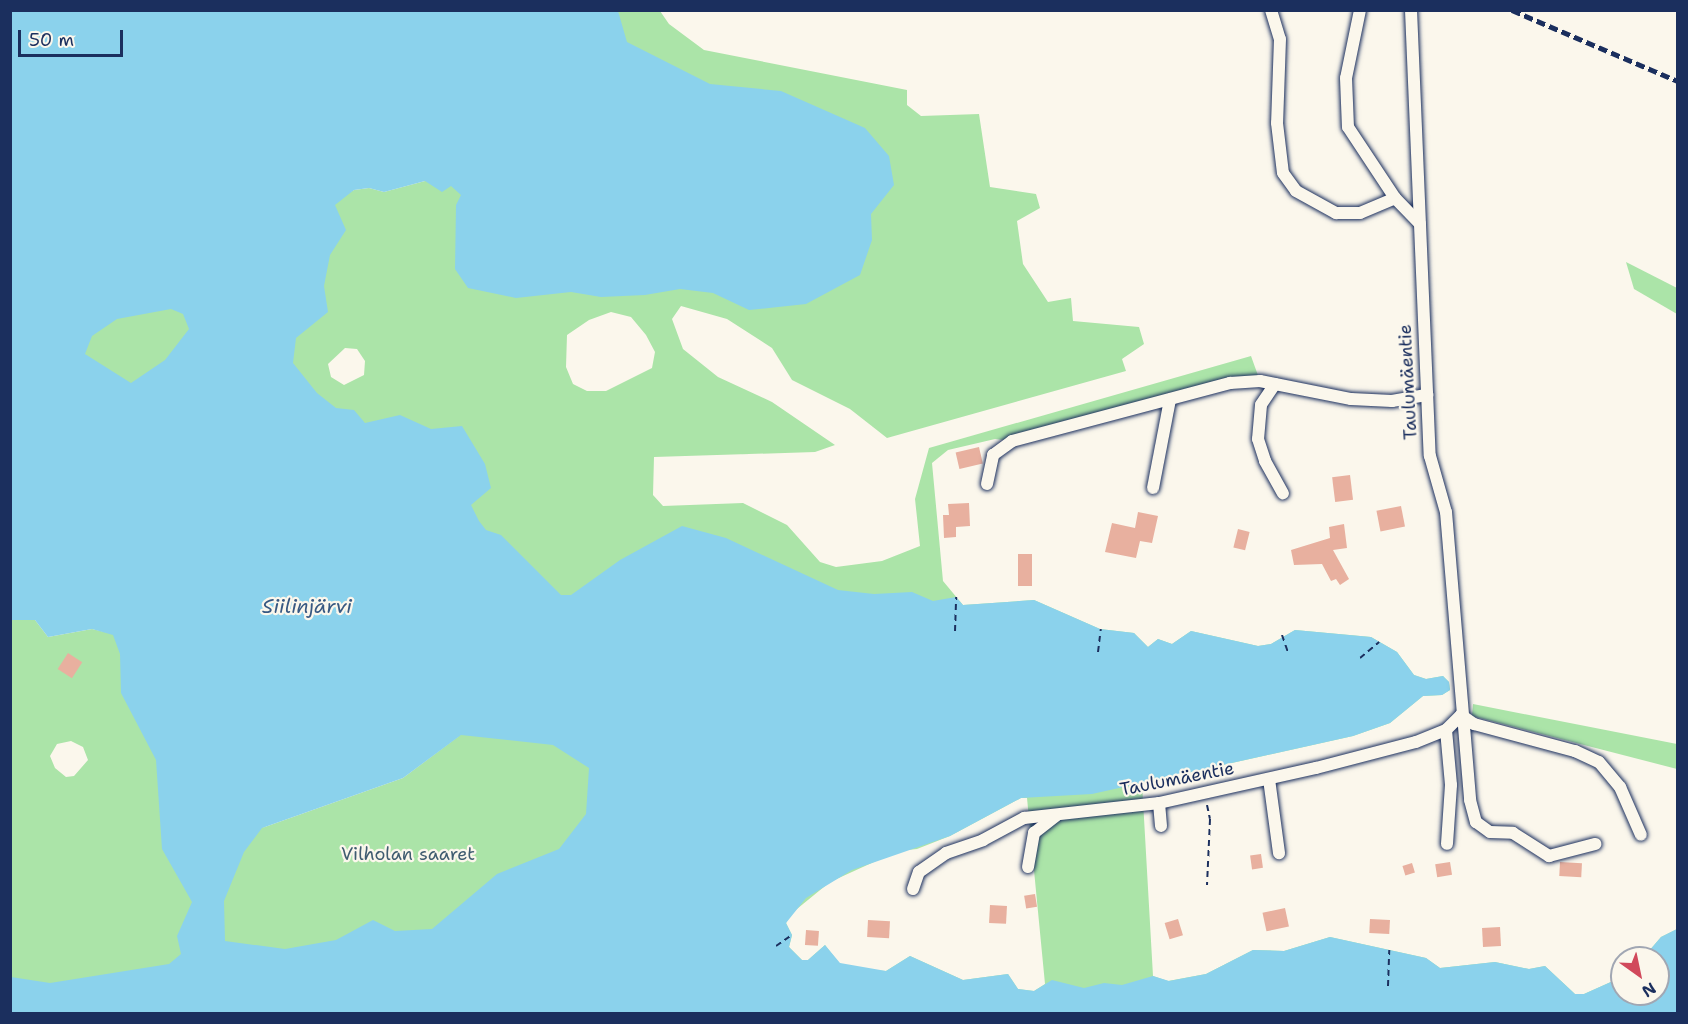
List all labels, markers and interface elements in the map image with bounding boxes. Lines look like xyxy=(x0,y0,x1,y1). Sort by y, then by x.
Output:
scale bar xyxy=(21,18,126,56)
text: 50 m xyxy=(29,28,74,52)
street label: Taulumäentie xyxy=(1394,324,1422,440)
water label: Siilinjärvi xyxy=(262,594,352,618)
street label: Taulumäentie xyxy=(1118,757,1236,801)
park label: Vilholan saaret xyxy=(341,843,475,865)
north arrow xyxy=(1610,946,1670,1006)
text: N xyxy=(1638,978,1660,1002)

